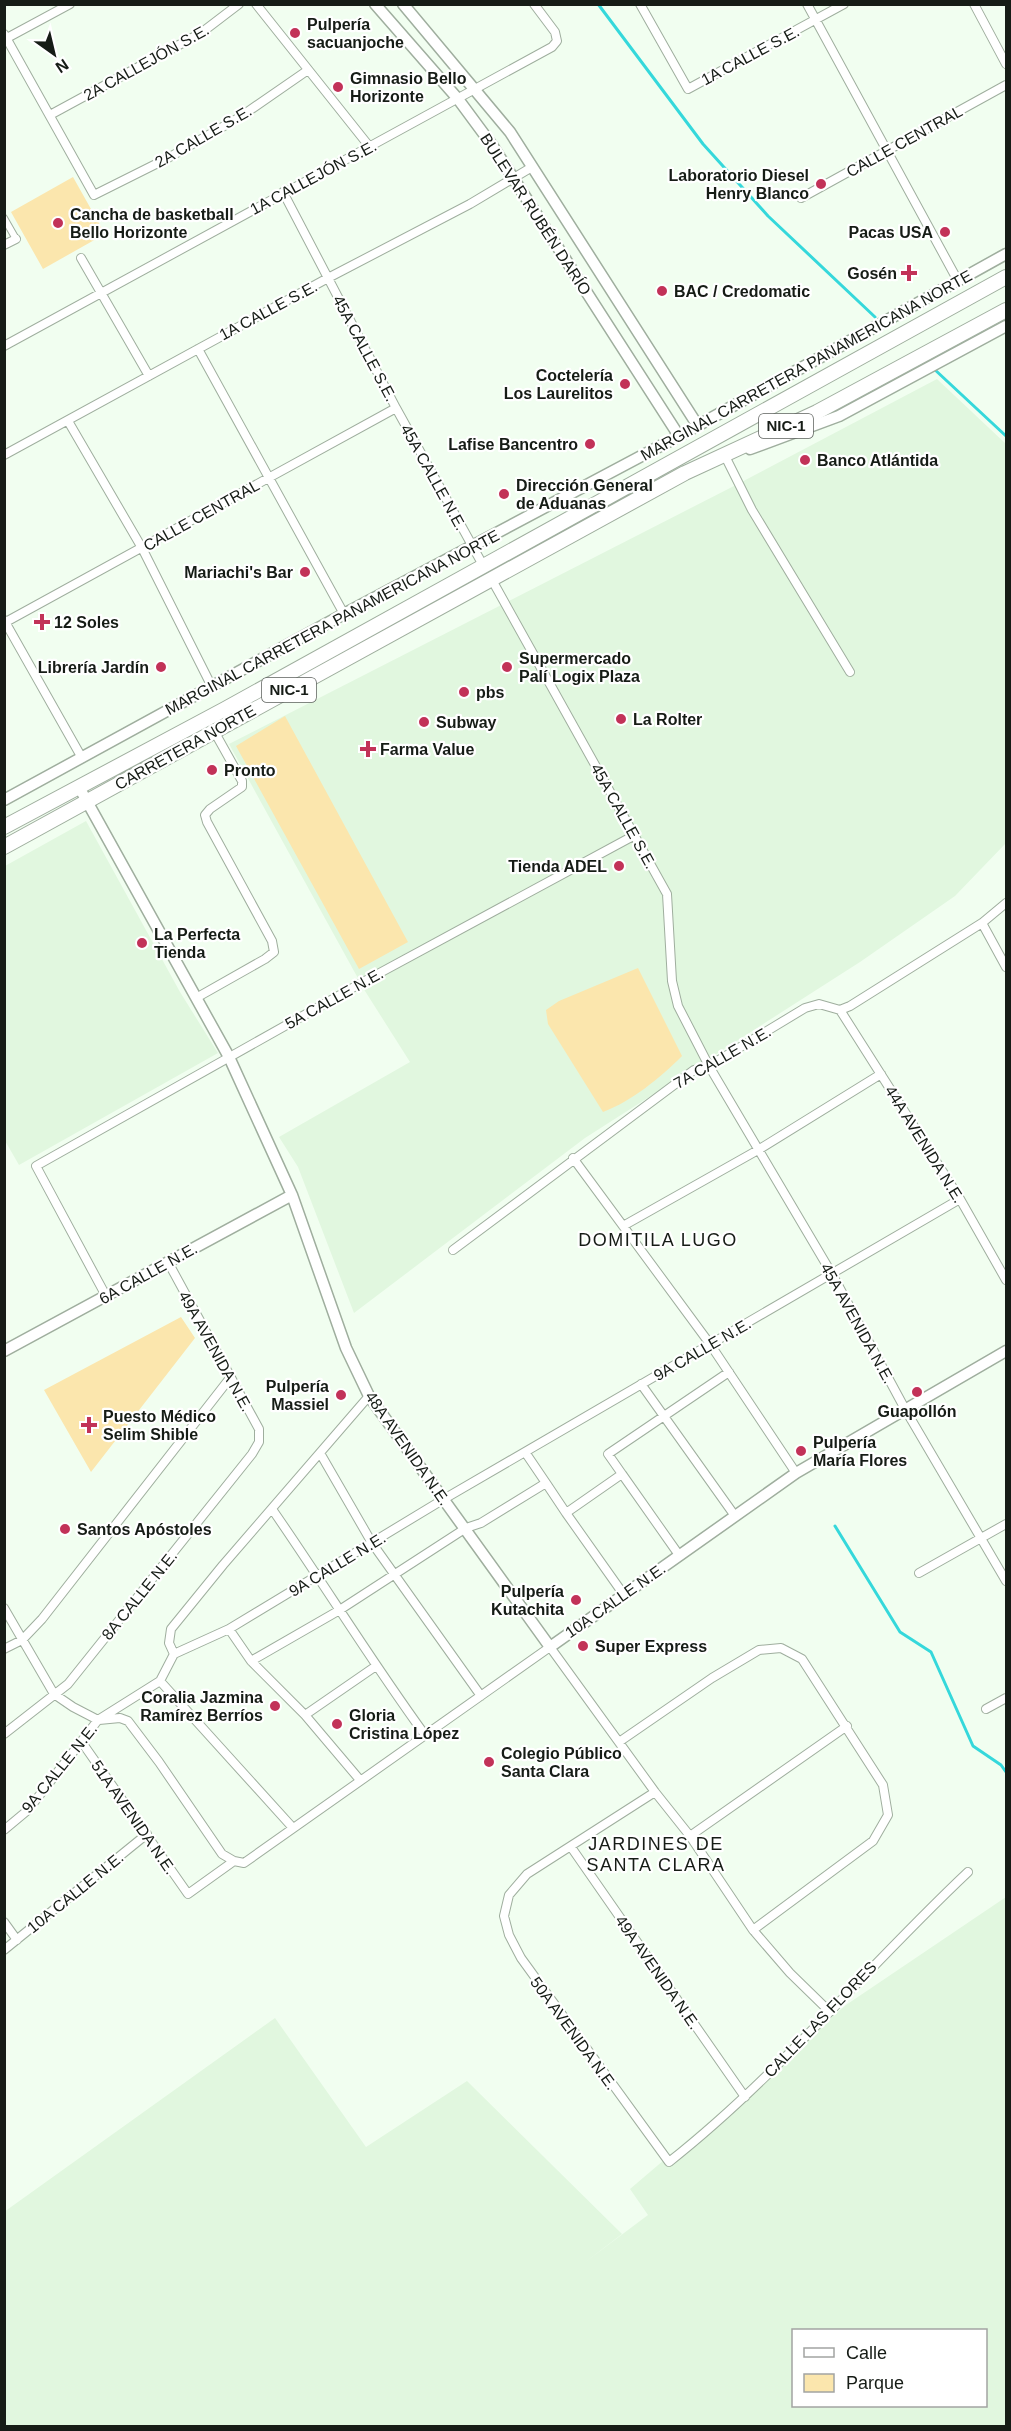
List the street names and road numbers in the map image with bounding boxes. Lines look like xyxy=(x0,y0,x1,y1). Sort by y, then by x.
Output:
street label: 2A CALLEJÓN S.E. xyxy=(80,20,212,104)
street label: 1A CALLE S.E. xyxy=(698,22,802,88)
street label: 2A CALLE S.E. xyxy=(152,102,254,171)
street label: CALLE CENTRAL xyxy=(843,102,965,180)
street label: BULEVAR RUBÉN DARÍO xyxy=(477,130,595,298)
street label: 1A CALLEJÓN S.E. xyxy=(247,136,379,218)
street label: MARGINAL CARRETERA PANAMERICANA NORTE xyxy=(638,267,975,464)
street label: 1A CALLE S.E. xyxy=(216,277,320,343)
street label: 45A CALLE S.E. xyxy=(329,292,400,404)
road number: NIC-1 xyxy=(759,414,813,438)
street label: 45A CALLE N.E. xyxy=(397,421,470,533)
street label: CALLE CENTRAL xyxy=(140,476,262,554)
street label: MARGINAL CARRETERA PANAMERICANA NORTE xyxy=(162,527,502,718)
road number: NIC-1 xyxy=(262,678,316,702)
street label: CARRETERA NORTE xyxy=(112,702,258,793)
street label: 45A CALLE S.E. xyxy=(588,761,659,872)
street label: 5A CALLE N.E. xyxy=(282,964,386,1032)
street label: 7A CALLE N.E. xyxy=(671,1023,774,1092)
street label: 44A AVENIDA N.E. xyxy=(882,1083,968,1206)
street label: 6A CALLE N.E. xyxy=(96,1239,200,1307)
street label: 45A AVENIDA N.E. xyxy=(817,1260,898,1386)
street label: 49A AVENIDA N.E. xyxy=(175,1288,256,1414)
street label: 9A CALLE N.E. xyxy=(651,1315,754,1384)
street label: 48A AVENIDA N.E. xyxy=(362,1388,453,1508)
street label: 9A CALLE N.E. xyxy=(286,1529,389,1600)
street label: 8A CALLE N.E. xyxy=(98,1547,180,1643)
street label: 10A CALLE N.E. xyxy=(562,1560,669,1641)
street label: 9A CALLE N.E. xyxy=(18,1720,100,1816)
street label: 51A AVENIDA N.E. xyxy=(88,1757,179,1877)
street label: 10A CALLE N.E. xyxy=(24,1849,127,1936)
street label: 49A AVENIDA N.E. xyxy=(612,1912,703,2032)
street label: CALLE LAS FLORES xyxy=(761,1958,880,2081)
street label: 50A AVENIDA N.E. xyxy=(527,1974,620,2093)

